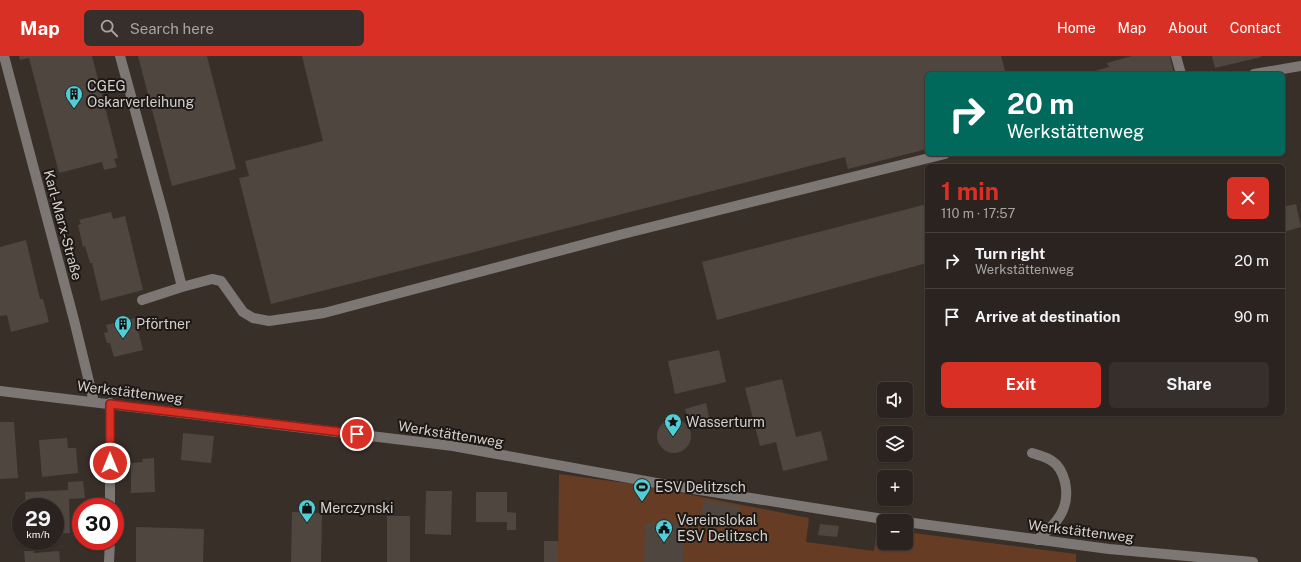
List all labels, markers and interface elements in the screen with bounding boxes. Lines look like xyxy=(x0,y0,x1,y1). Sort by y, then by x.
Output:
search box xyxy=(84,10,364,46)
text: Map xyxy=(20,17,60,39)
icon: search xyxy=(98,17,120,39)
text: Search here xyxy=(130,20,214,37)
text: Home xyxy=(1057,20,1096,36)
text: Map xyxy=(1118,20,1146,36)
text: About xyxy=(1168,20,1208,36)
text: Contact xyxy=(1230,20,1281,36)
place label: CGEG Oskarverleihung xyxy=(87,78,194,110)
building icon: CGEG Oskarverleihung xyxy=(64,84,84,109)
text: 20 m xyxy=(1007,87,1074,120)
icon: right xyxy=(941,88,993,140)
text: Werkstättenweg xyxy=(1007,121,1144,142)
street label: Karl-Marx-Straße xyxy=(41,168,85,282)
text: 1 min xyxy=(941,177,999,205)
button: close xyxy=(1227,177,1269,219)
text: 110 m · 17:57 xyxy=(941,206,1015,221)
text: Turn right xyxy=(975,245,1045,262)
icon: right xyxy=(941,250,963,272)
text: 20 m xyxy=(1234,252,1269,269)
text: Werkstättenweg xyxy=(975,262,1074,277)
icon: arrive xyxy=(941,306,963,328)
text: Arrive at destination xyxy=(975,308,1120,325)
text: 90 m xyxy=(1234,308,1269,325)
building icon: Pförtner xyxy=(113,314,133,339)
place label: Pförtner xyxy=(136,316,191,332)
button: Exit xyxy=(941,362,1101,408)
button: Share xyxy=(1109,362,1269,408)
street label: Werkstättenweg xyxy=(76,378,184,406)
map controls xyxy=(877,382,913,550)
button: sound xyxy=(877,382,913,418)
place icon: Wasserturm xyxy=(663,412,683,437)
place label: Wasserturm xyxy=(686,414,765,430)
pin xyxy=(340,417,374,451)
street label: Werkstättenweg xyxy=(397,418,505,450)
icon: arrive xyxy=(346,423,368,445)
button: layers xyxy=(877,426,913,462)
position arrow xyxy=(89,442,131,484)
button: + xyxy=(877,470,913,506)
sports icon: ESV Delitzsch xyxy=(632,477,652,502)
place label: ESV Delitzsch xyxy=(655,479,746,495)
speed limit sign: 30 xyxy=(72,498,124,550)
shop icon: Merczynski xyxy=(297,498,317,523)
place label: Merczynski xyxy=(320,500,394,516)
text: 29 xyxy=(25,507,51,531)
place label: Vereinslokal ESV Delitzsch xyxy=(677,512,768,544)
button: − xyxy=(877,514,913,550)
street label: Werkstättenweg xyxy=(1027,517,1135,545)
public building icon: Vereinslokal ESV Delitzsch xyxy=(654,518,674,543)
text: km/h xyxy=(26,528,50,540)

